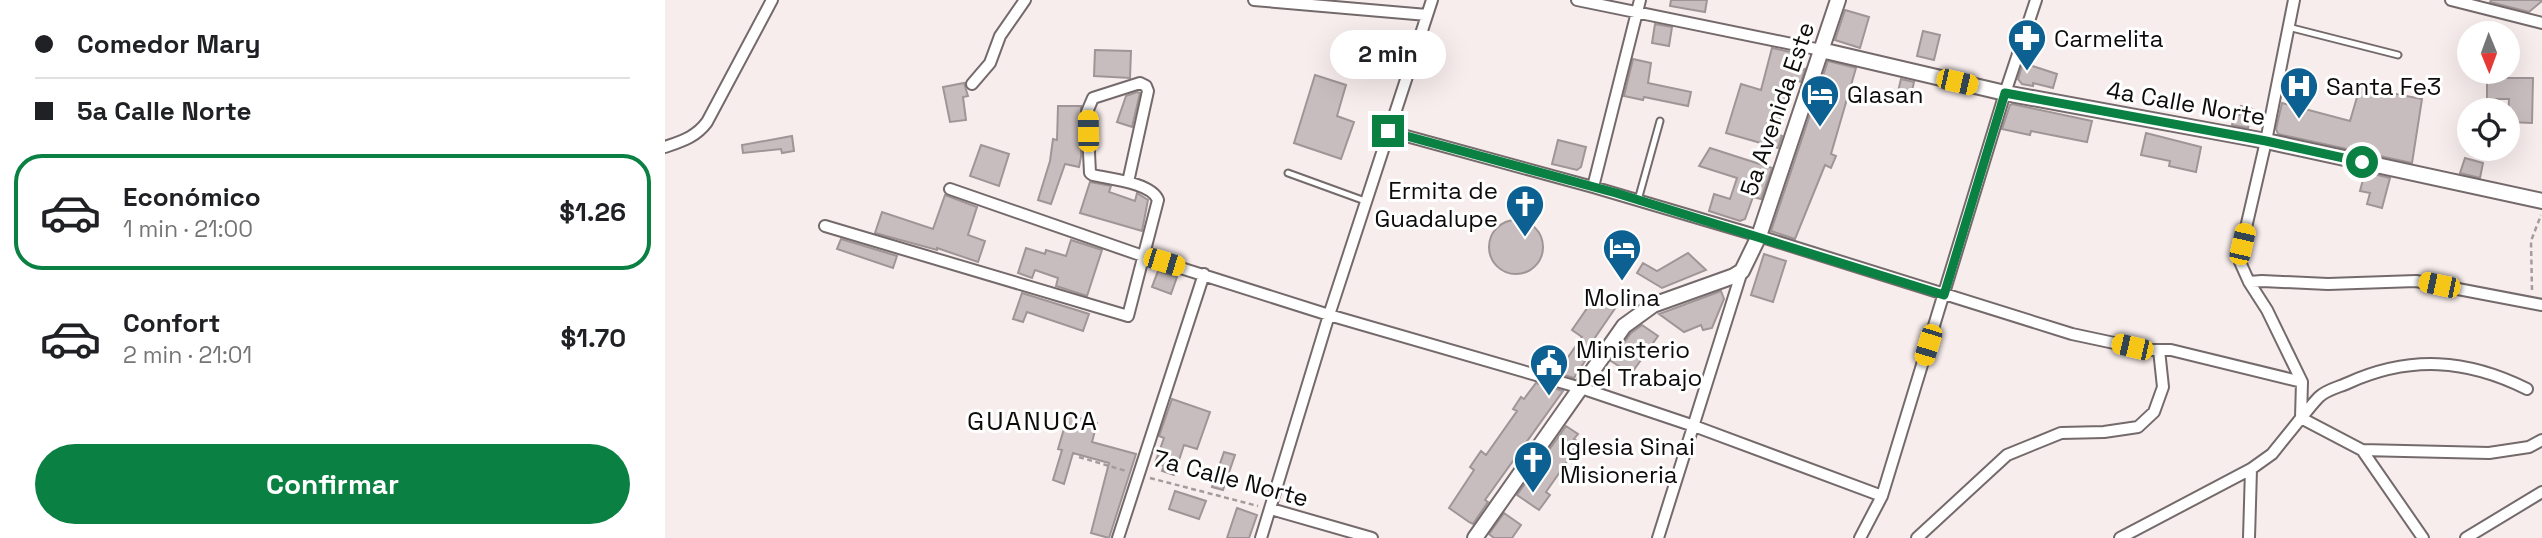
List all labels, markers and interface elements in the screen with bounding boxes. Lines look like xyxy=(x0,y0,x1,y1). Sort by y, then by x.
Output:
pharmacy icon: Carmelita xyxy=(2006,17,2048,72)
street label: 5a Avenida Este xyxy=(1733,18,1821,200)
north arrow xyxy=(2457,21,2520,84)
map controls xyxy=(2457,21,2520,161)
place label: Carmelita xyxy=(2054,23,2164,54)
text: Comedor Mary xyxy=(77,27,261,61)
callout: 2 min xyxy=(1330,30,1446,78)
text: 2 min xyxy=(1358,39,1418,69)
hospital icon: Santa Fe3 xyxy=(2278,65,2320,120)
car xyxy=(1935,67,1980,97)
place label: Santa Fe3 xyxy=(2326,71,2441,102)
hotel icon: Glasan xyxy=(1799,73,1841,128)
street label: 4a Calle Norte xyxy=(2104,74,2268,132)
place label: Glasan xyxy=(1847,79,1924,110)
text: 5a Calle Norte xyxy=(77,94,251,128)
button: locate xyxy=(2457,98,2520,161)
car xyxy=(1078,110,1099,152)
route end xyxy=(1372,115,1404,147)
route start xyxy=(2346,146,2378,178)
place label: Ermita de Guadalupe xyxy=(1375,175,1498,234)
text: Económico xyxy=(123,180,261,214)
icon: car xyxy=(39,181,102,244)
church icon: Ermita de Guadalupe xyxy=(1504,183,1546,238)
text: $1.26 xyxy=(559,195,626,229)
text: 1 min · 21:00 xyxy=(123,214,253,244)
car xyxy=(2228,221,2257,267)
hotel icon: Molina xyxy=(1601,227,1643,282)
car xyxy=(1141,246,1188,278)
car xyxy=(2417,270,2462,300)
place label: Molina xyxy=(1584,282,1660,313)
text: Confort xyxy=(123,306,220,340)
icon: car xyxy=(39,307,102,370)
text: $1.70 xyxy=(560,321,626,355)
car xyxy=(1912,322,1945,368)
car xyxy=(2110,332,2155,362)
place label: Ministerio Del Trabajo xyxy=(1576,334,1702,393)
text: 2 min · 21:01 xyxy=(123,340,252,370)
public building icon: Ministerio Del Trabajo xyxy=(1528,342,1570,397)
district label: GUANUCA xyxy=(967,404,1099,438)
place label: Iglesia Sinai Misioneria xyxy=(1560,431,1695,490)
church icon: Iglesia Sinai Misioneria xyxy=(1512,439,1554,494)
street label: 7a Calle Norte xyxy=(1150,442,1312,514)
button: Confirmar xyxy=(35,444,630,524)

